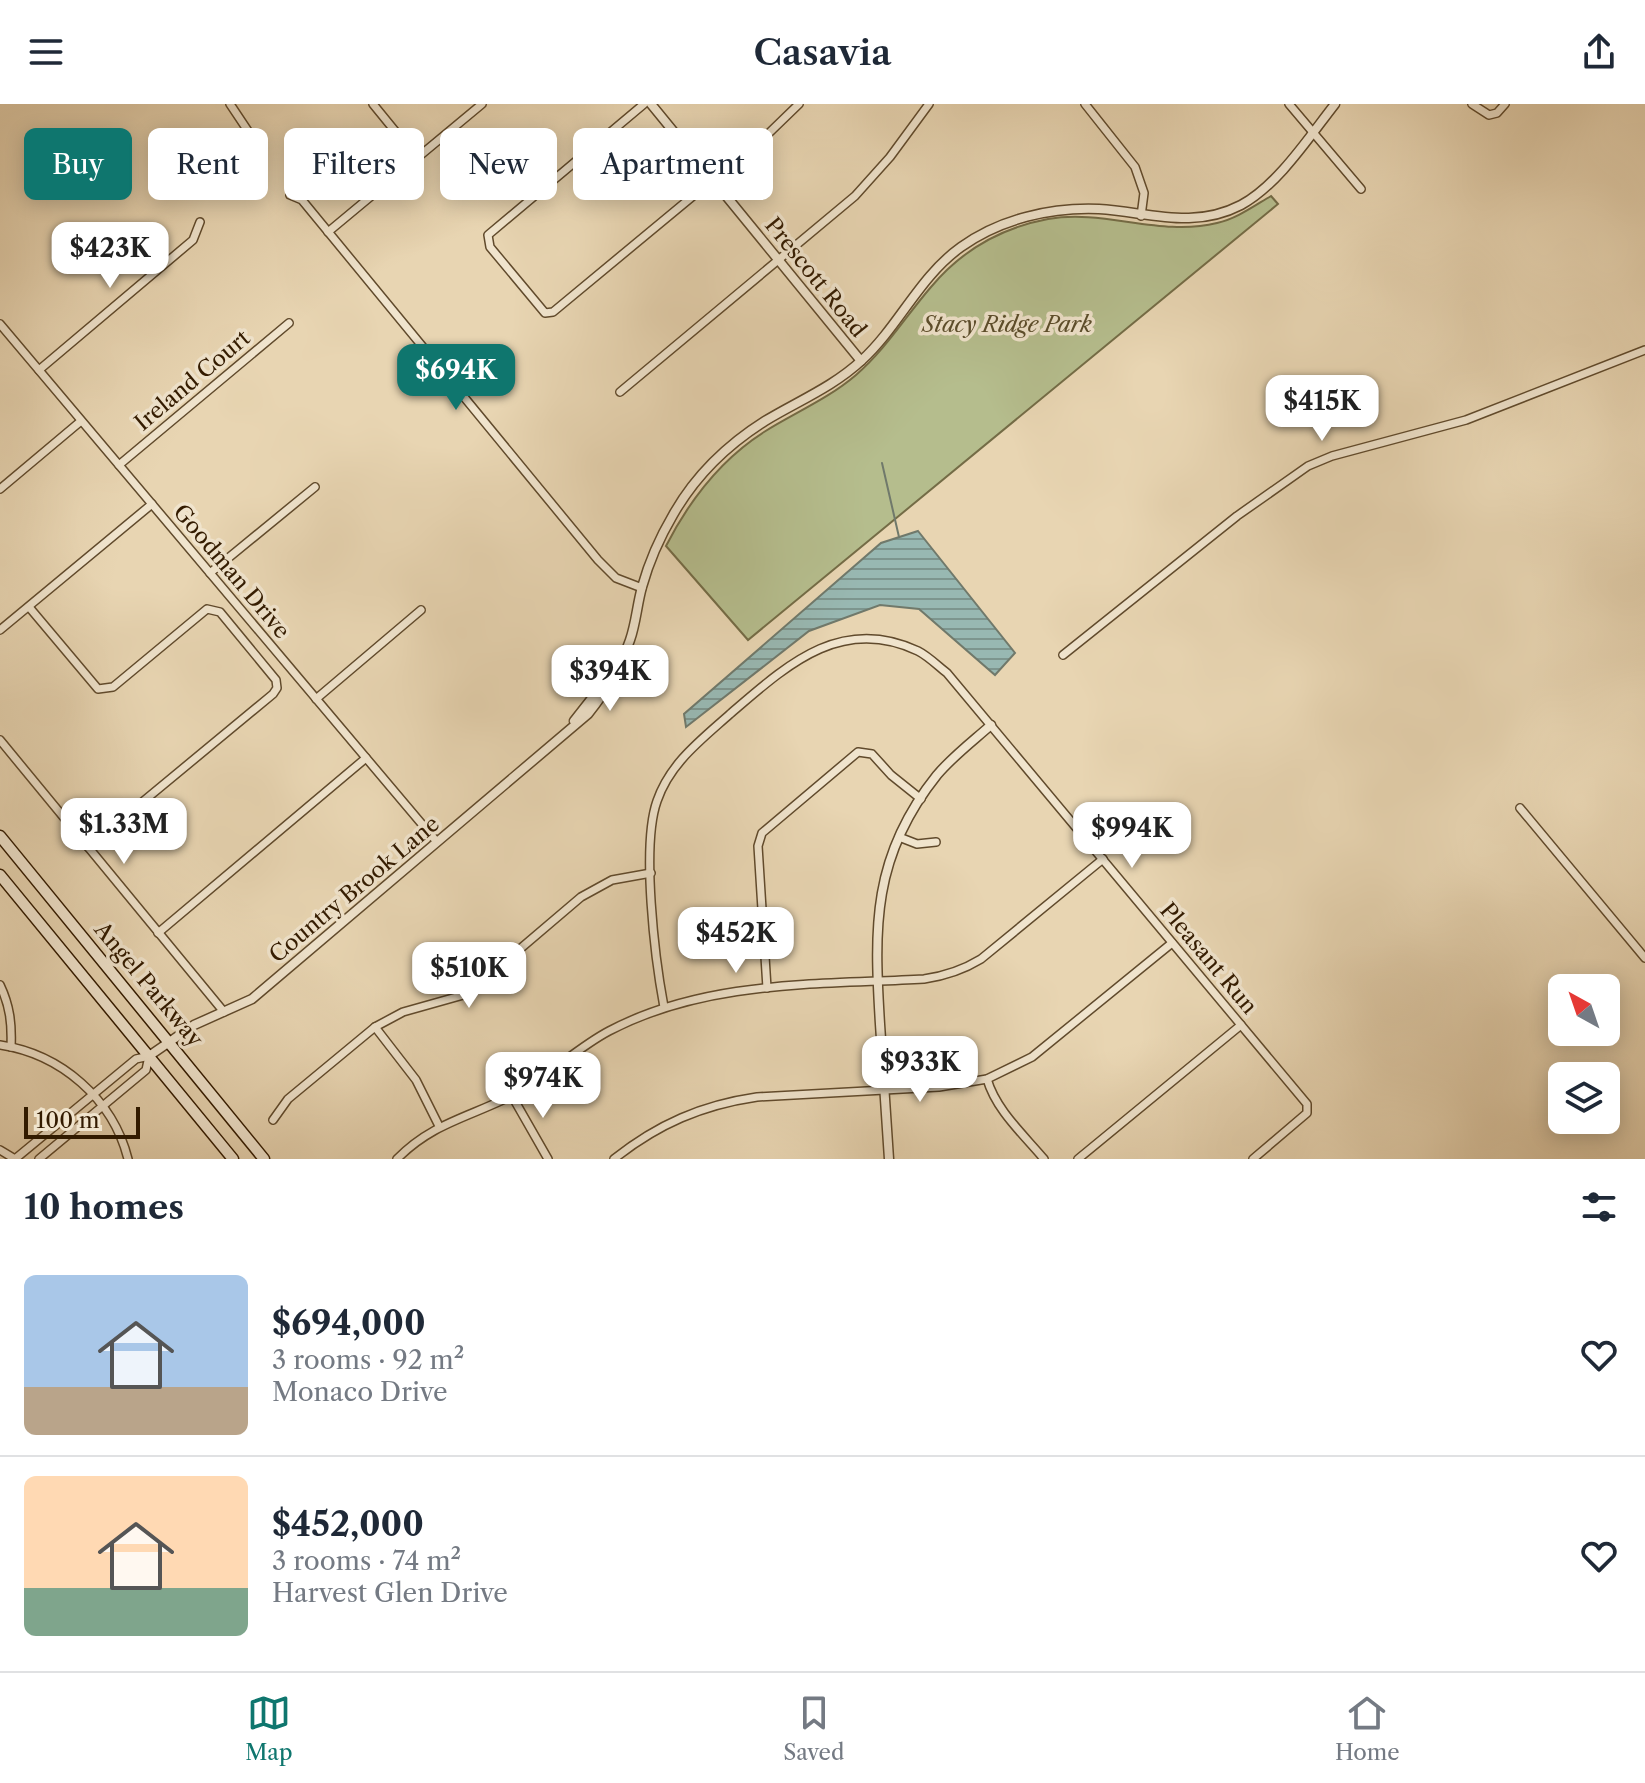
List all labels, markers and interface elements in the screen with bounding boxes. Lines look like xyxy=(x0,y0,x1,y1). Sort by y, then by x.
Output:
icon: menu xyxy=(24,30,68,74)
text: Casavia xyxy=(753,30,892,74)
icon: share xyxy=(1577,30,1621,74)
chip: Buy xyxy=(24,128,132,200)
chip: Rent xyxy=(148,128,268,200)
chip: Filters xyxy=(284,128,424,200)
chip: New xyxy=(440,128,557,200)
chip: Apartment xyxy=(573,128,773,200)
street label: Prescott Road xyxy=(759,212,872,343)
pin: $423K xyxy=(54,222,166,290)
text: $423K xyxy=(70,232,150,264)
park label: Stacy Ridge Park xyxy=(920,311,1092,338)
street label: Ireland Court xyxy=(129,324,255,436)
pin: $694K xyxy=(400,344,512,412)
text: $694K xyxy=(415,354,497,386)
pin: $415K xyxy=(1266,375,1378,443)
text: $415K xyxy=(1284,385,1360,417)
street label: Goodman Drive xyxy=(168,499,296,644)
pin: $394K xyxy=(554,645,666,713)
text: $394K xyxy=(570,655,650,687)
pin: $1.33M xyxy=(59,798,189,866)
pin: $994K xyxy=(1076,802,1188,870)
text: $1.33M xyxy=(79,808,169,840)
street label: Country Brook Lane xyxy=(264,810,445,968)
text: $994K xyxy=(1091,812,1173,844)
street label: Pleasant Run xyxy=(1154,897,1263,1020)
pin: $452K xyxy=(680,907,792,975)
street label: Angel Parkway xyxy=(88,916,209,1053)
text: $452K xyxy=(696,917,776,949)
pin: $510K xyxy=(413,942,525,1010)
text: $510K xyxy=(430,952,508,984)
north arrow xyxy=(1548,974,1620,1046)
map controls xyxy=(1548,974,1620,1134)
pin: $933K xyxy=(864,1036,976,1104)
text: $933K xyxy=(880,1046,960,1078)
pin: $974K xyxy=(487,1052,599,1120)
text: $974K xyxy=(504,1062,582,1094)
button: layers xyxy=(1548,1062,1620,1134)
scale bar xyxy=(24,1103,140,1139)
text: 100 m xyxy=(36,1107,99,1134)
icon: filters xyxy=(1577,1185,1621,1229)
text: 10 homes xyxy=(24,1186,184,1228)
text: $694,000 xyxy=(272,1302,426,1344)
icon: home xyxy=(88,1307,184,1403)
icon: heart xyxy=(1577,1333,1621,1377)
text: 3 rooms · 92 m² xyxy=(272,1344,464,1376)
text: Monaco Drive xyxy=(272,1376,448,1408)
text: $452,000 xyxy=(272,1503,424,1545)
icon: home xyxy=(88,1508,184,1604)
icon: heart xyxy=(1577,1534,1621,1578)
text: 3 rooms · 74 m² xyxy=(272,1545,461,1577)
text: Harvest Glen Drive xyxy=(272,1577,508,1609)
tab: Map xyxy=(245,1691,293,1766)
tab: Saved xyxy=(783,1691,844,1766)
tab: Home xyxy=(1335,1691,1400,1766)

